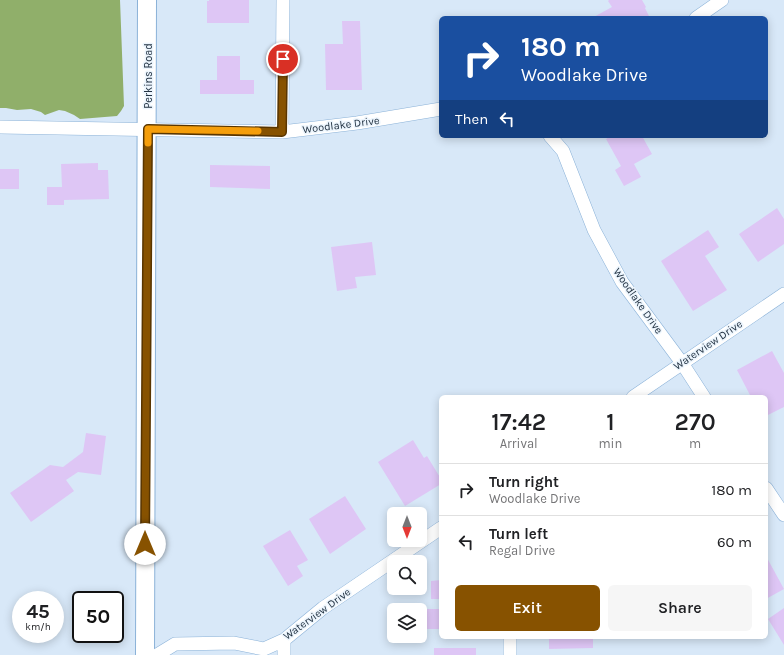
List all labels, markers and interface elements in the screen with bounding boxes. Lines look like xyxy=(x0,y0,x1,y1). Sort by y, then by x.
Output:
text: 180 m xyxy=(521,30,600,63)
icon: right xyxy=(455,32,507,84)
pin xyxy=(266,42,300,76)
street label: Perkins Road xyxy=(142,43,155,109)
icon: arrive xyxy=(272,48,294,70)
text: Woodlake Drive xyxy=(521,64,648,86)
icon: left xyxy=(496,108,518,130)
text: Then xyxy=(455,110,488,128)
street label: Woodlake Drive xyxy=(302,114,381,136)
street label: Woodlake Drive xyxy=(611,266,666,337)
street label: Waterview Drive xyxy=(671,317,745,373)
text: 17:42 xyxy=(491,408,546,436)
text: 1 xyxy=(606,408,615,436)
text: 270 xyxy=(675,408,716,436)
text: Arrival xyxy=(500,436,538,451)
text: min xyxy=(598,436,622,451)
text: m xyxy=(689,436,701,451)
text: Turn right xyxy=(489,473,559,491)
icon: right xyxy=(455,479,477,501)
text: 180 m xyxy=(711,481,752,499)
text: Woodlake Drive xyxy=(489,491,580,506)
north arrow xyxy=(387,507,427,547)
map controls xyxy=(387,507,427,643)
position arrow xyxy=(124,523,166,565)
text: Turn left xyxy=(489,525,548,543)
icon: left xyxy=(455,531,477,553)
text: 60 m xyxy=(717,533,752,551)
text: Regal Drive xyxy=(489,543,555,558)
button: search xyxy=(387,555,427,595)
street label: Waterview Drive xyxy=(281,585,353,643)
button: Exit xyxy=(455,585,600,631)
button: Share xyxy=(608,585,752,631)
speed limit sign: 50 xyxy=(72,591,124,643)
text: 45 xyxy=(26,600,50,623)
button: layers xyxy=(387,603,427,643)
text: km/h xyxy=(25,621,51,633)

